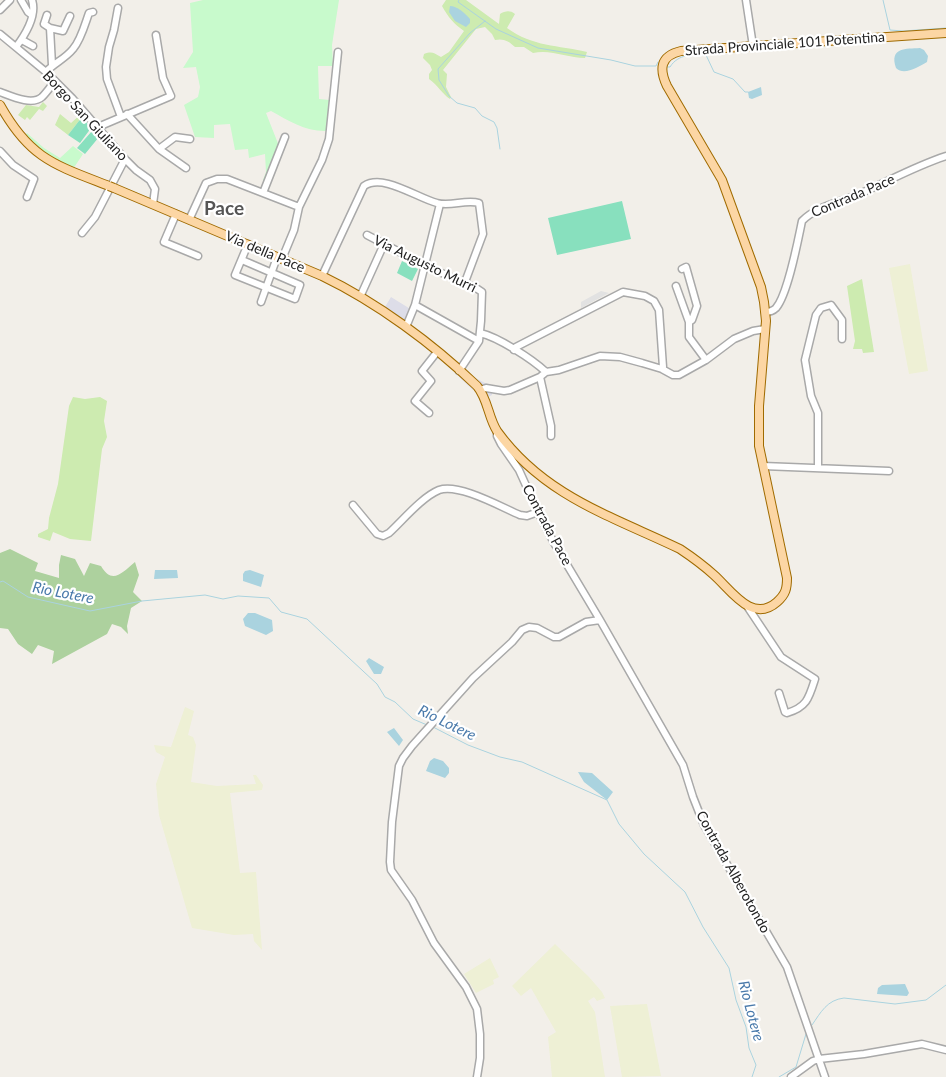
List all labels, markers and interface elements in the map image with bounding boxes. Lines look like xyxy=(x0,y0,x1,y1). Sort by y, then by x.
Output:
street label: Strada Provinciale 101 Potentina xyxy=(684,29,886,59)
street label: Borgo San Giuliano xyxy=(39,67,131,165)
street label: Contrada Pace xyxy=(809,171,897,221)
district label: Pace xyxy=(204,198,244,220)
street label: Via della Pace xyxy=(223,228,307,276)
street label: Via Augusto Murri xyxy=(371,232,479,296)
street label: Contrada Pace xyxy=(519,482,575,568)
water label: Rio Lotere xyxy=(31,578,95,608)
water label: Rio Lotere xyxy=(415,701,479,745)
street label: Contrada Alberotondo xyxy=(692,808,774,936)
water label: Rio Lotere xyxy=(734,979,768,1043)

